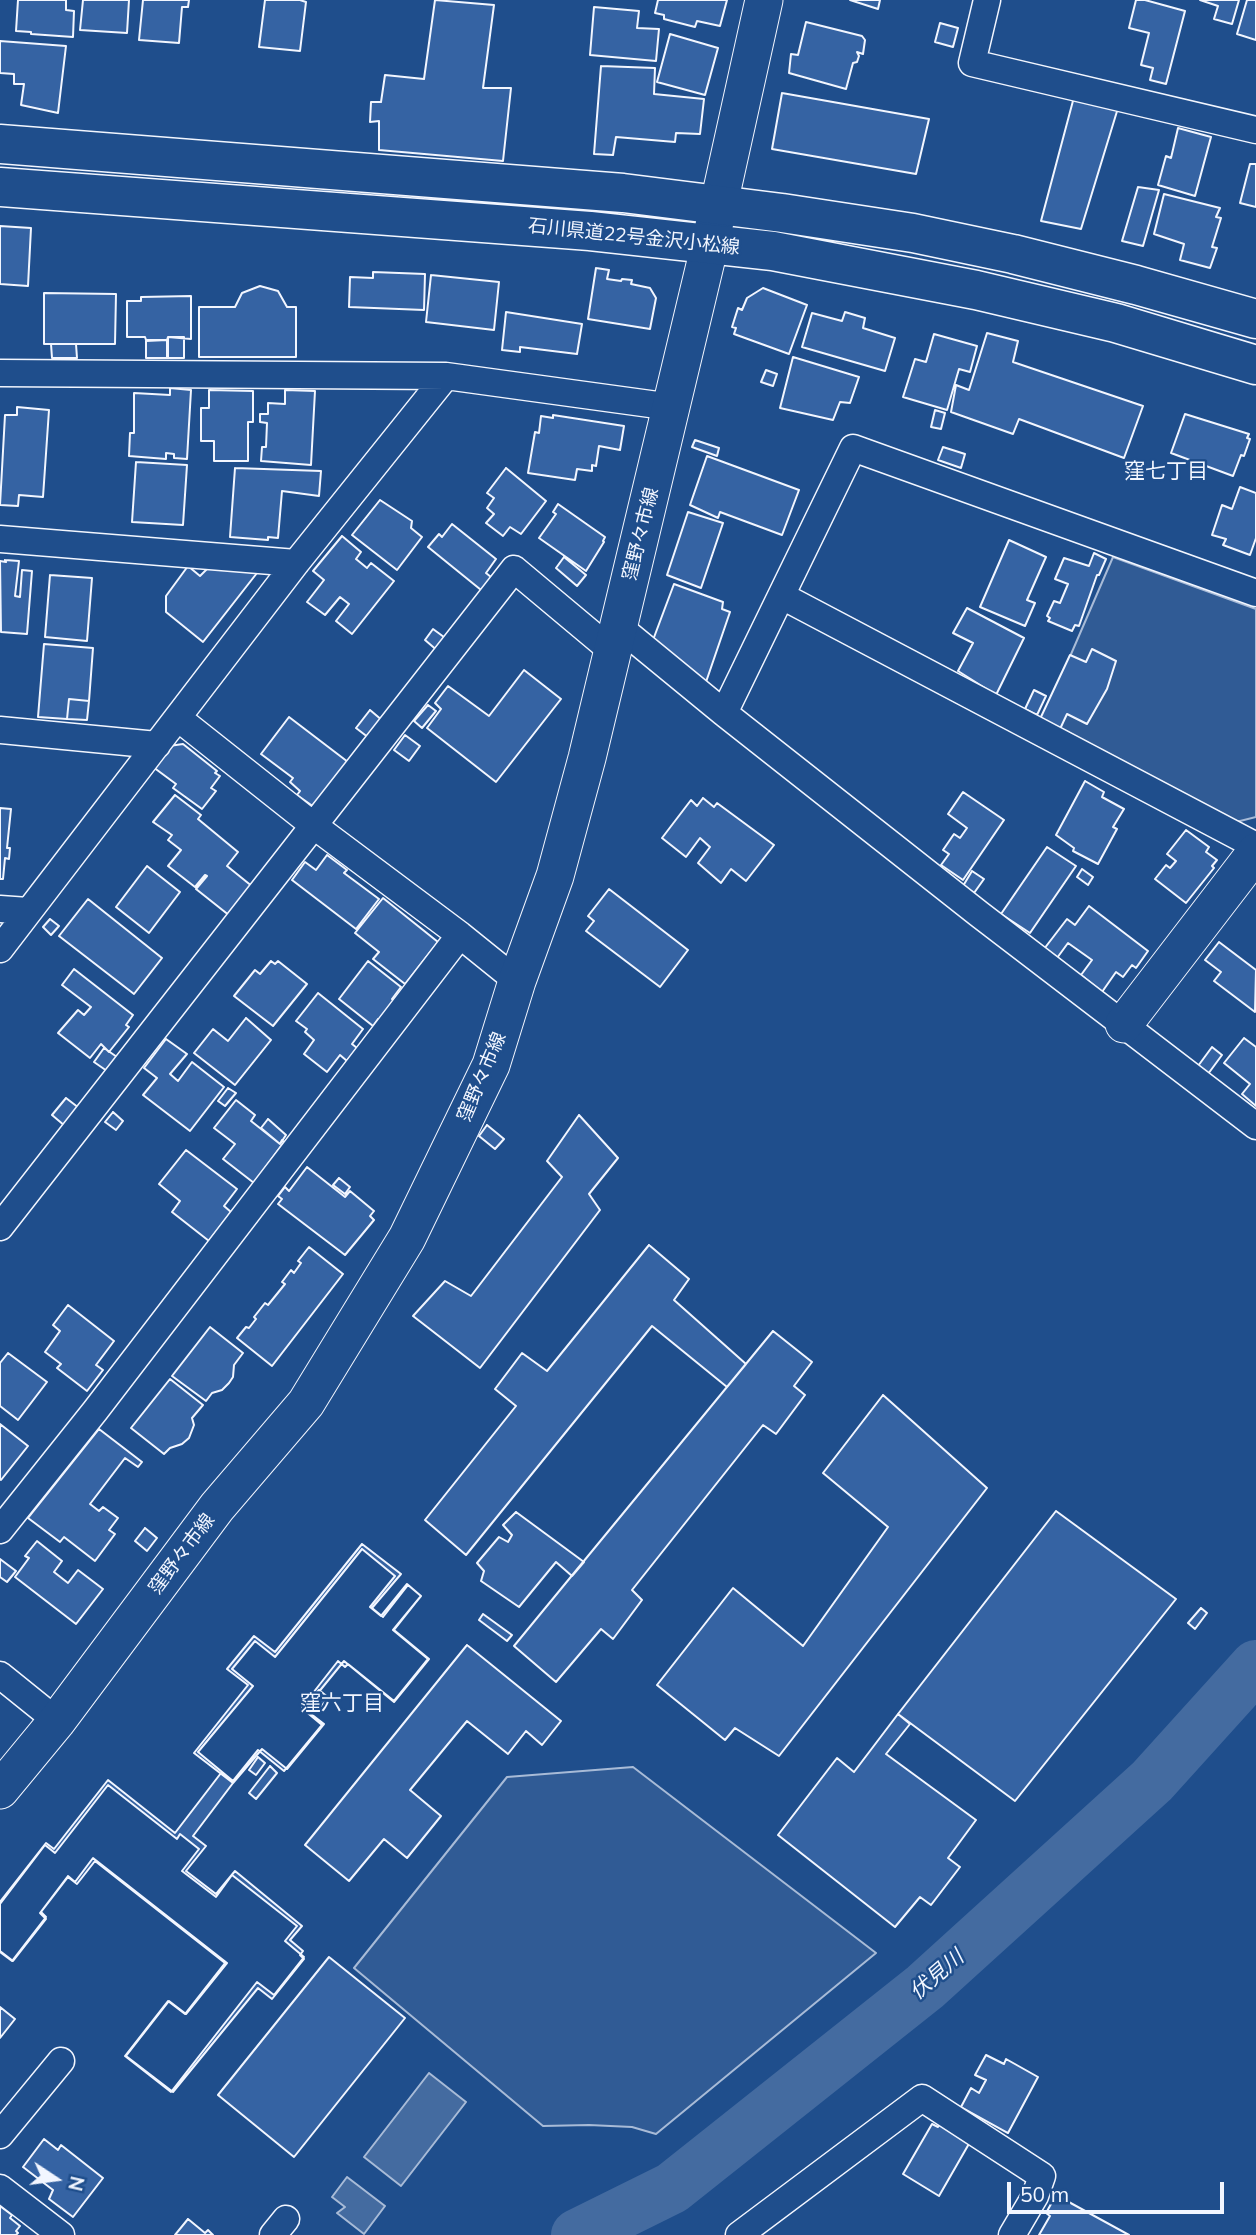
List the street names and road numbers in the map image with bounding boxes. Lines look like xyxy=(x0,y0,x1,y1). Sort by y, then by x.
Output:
street label: 石川県道22号金沢小松線 xyxy=(527,215,741,259)
street label: 窪野々市線 xyxy=(618,485,664,583)
street label: 窪野々市線 xyxy=(453,1029,511,1125)
street label: 窪野々市線 xyxy=(144,1509,220,1599)

